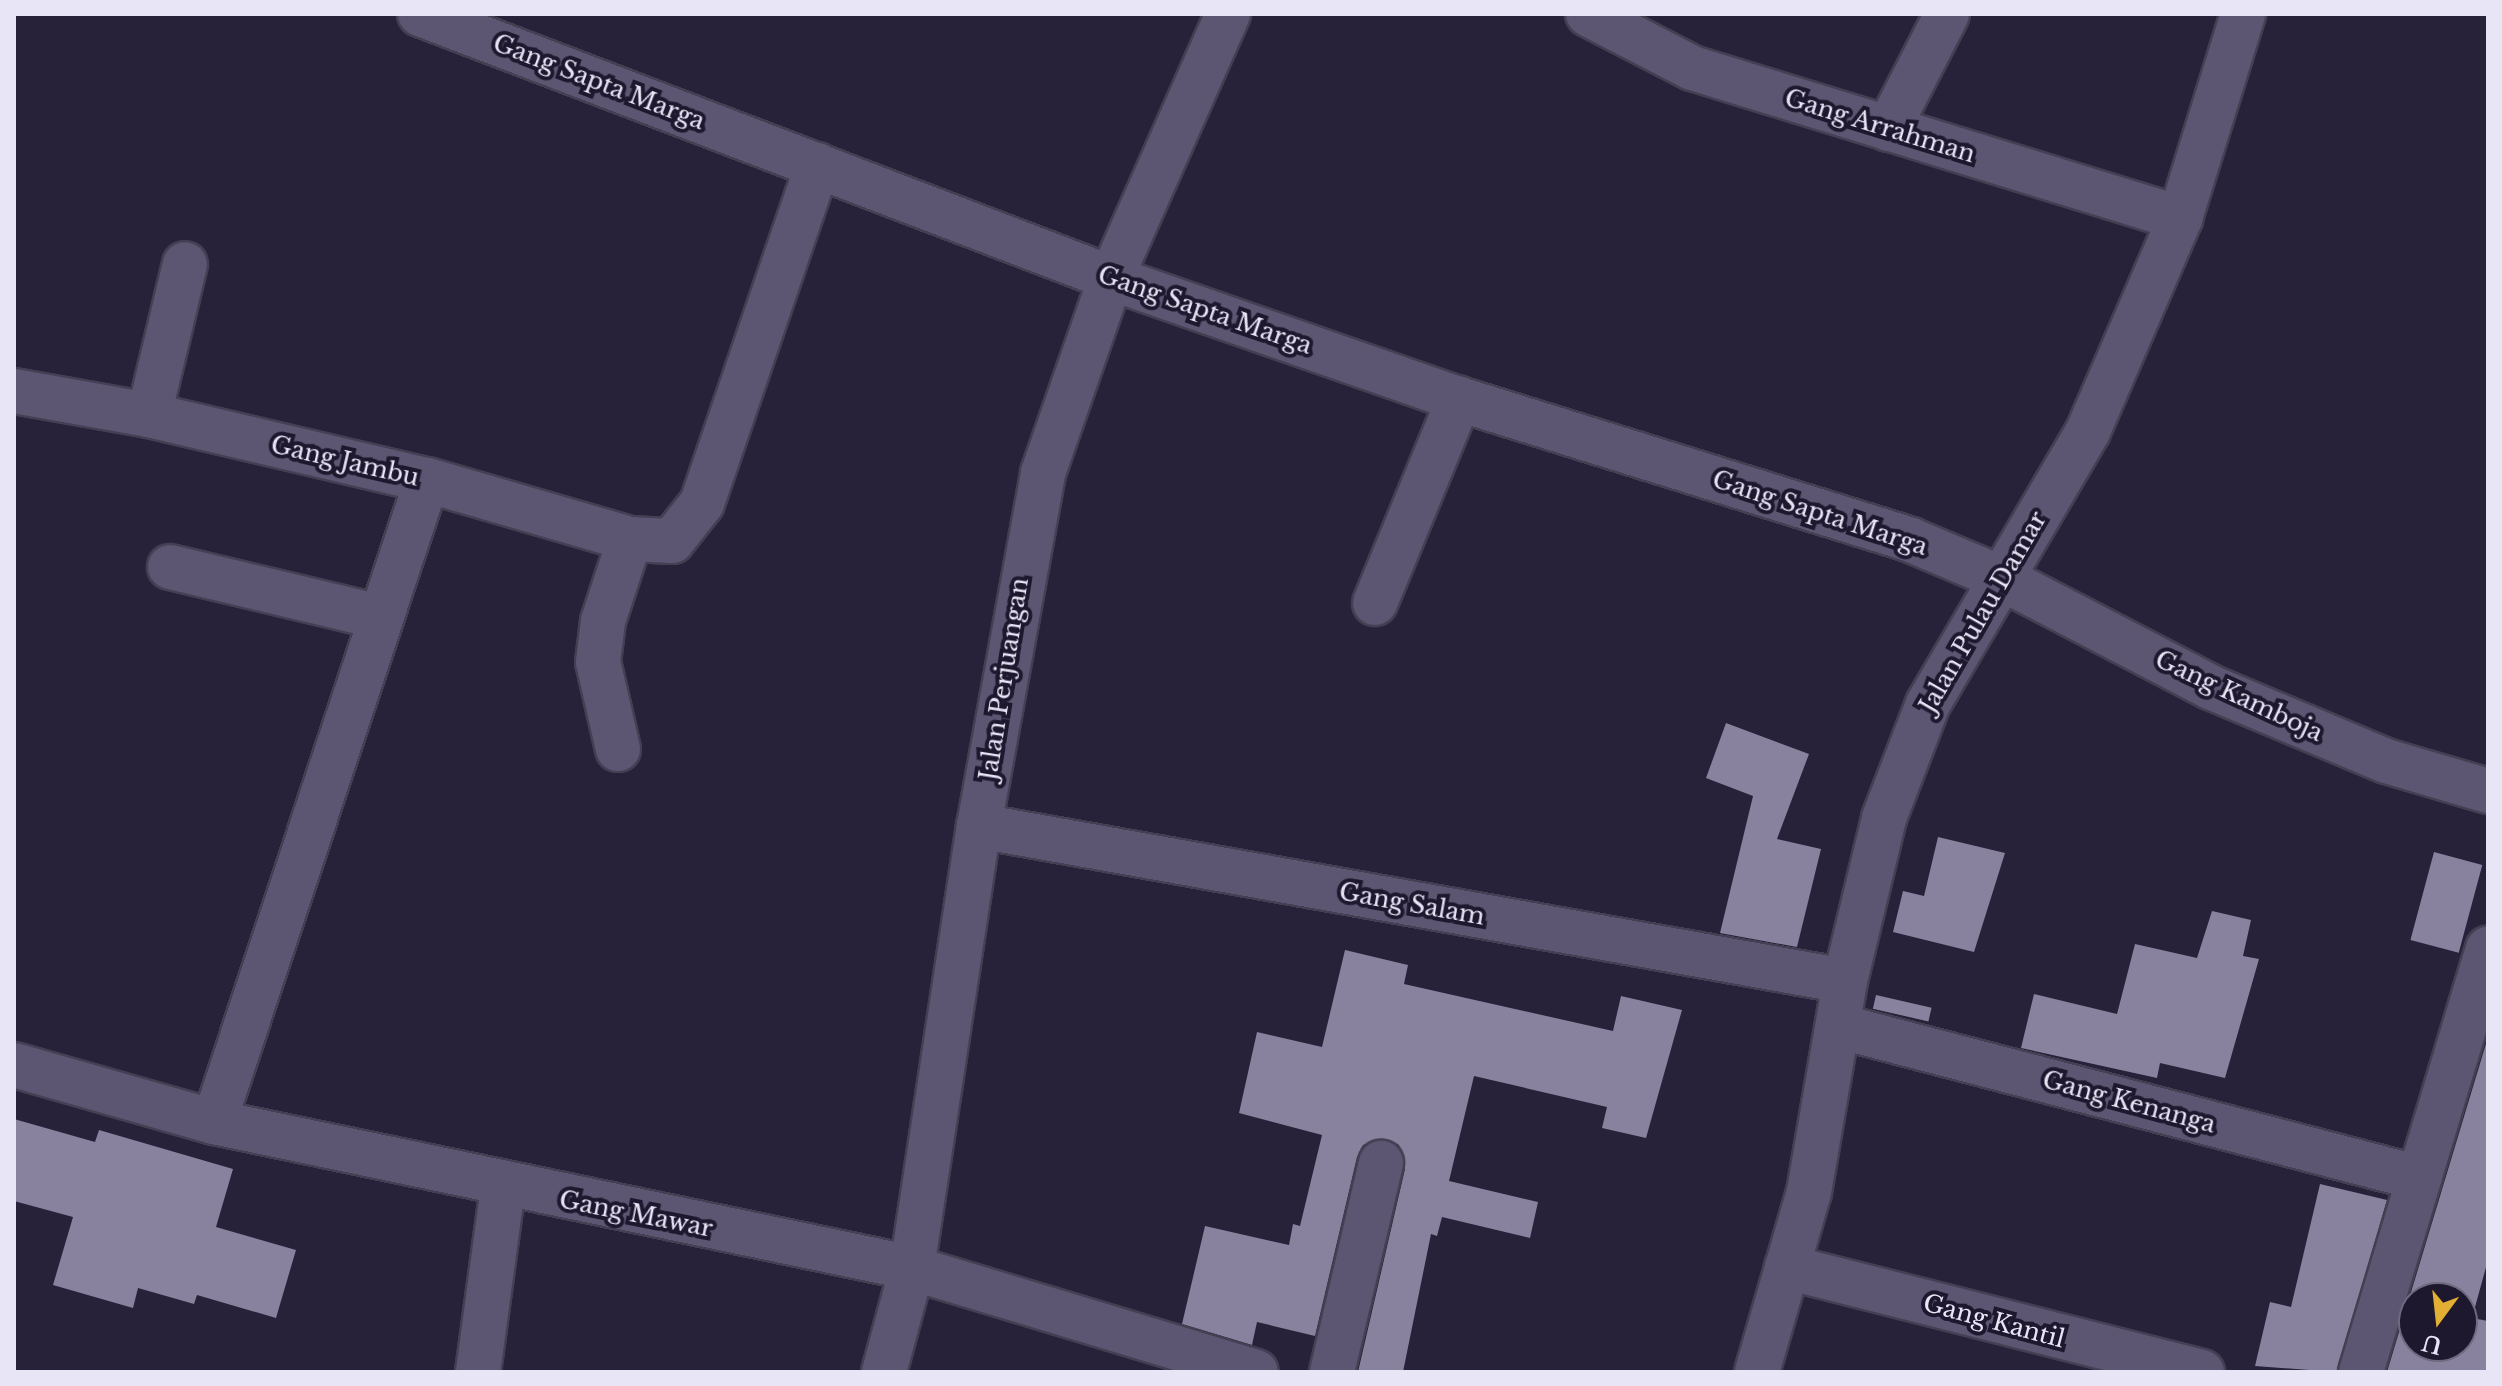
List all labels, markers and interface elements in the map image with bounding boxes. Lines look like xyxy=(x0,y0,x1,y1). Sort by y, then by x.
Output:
street label: Gang Sapta Marga xyxy=(489,28,709,136)
street label: Gang Arrahman xyxy=(1781,83,1979,169)
street label: Gang Sapta Marga xyxy=(1094,260,1316,360)
street label: Gang Jambu xyxy=(268,430,422,492)
street label: Gang Sapta Marga xyxy=(1709,465,1931,561)
street label: Jalan Pulau Damar xyxy=(1914,506,2052,718)
street label: Jalan Perjuangan xyxy=(974,576,1034,782)
street label: Gang Kamboja xyxy=(2151,645,2327,747)
street label: Gang Salam xyxy=(1337,877,1487,931)
street label: Gang Kenanga xyxy=(2039,1065,2219,1139)
street label: Gang Mawar xyxy=(557,1185,715,1243)
north arrow xyxy=(2398,1282,2478,1362)
street label: Gang Kantil xyxy=(1920,1288,2068,1354)
text: U xyxy=(2419,1328,2445,1359)

